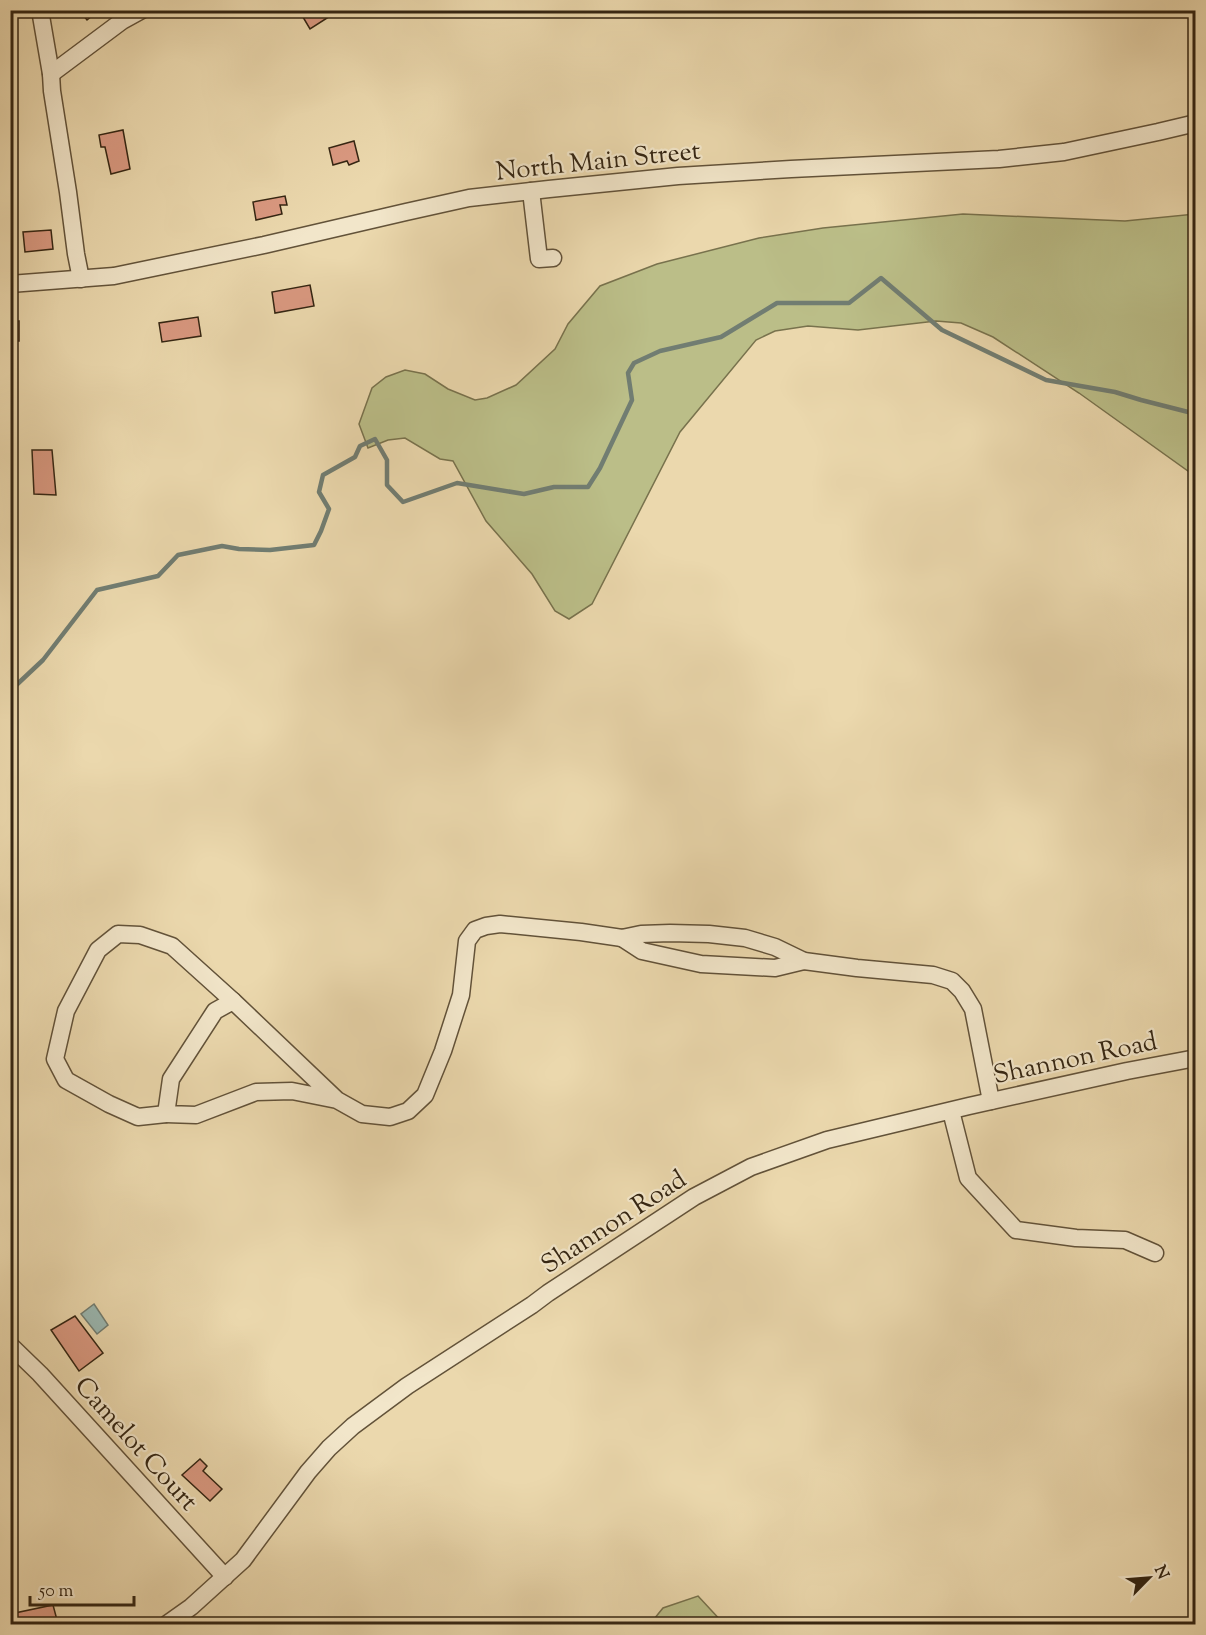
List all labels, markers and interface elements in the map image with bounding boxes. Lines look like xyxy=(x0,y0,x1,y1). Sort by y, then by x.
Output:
street label: North Main Street xyxy=(494,133,702,192)
street label: Shannon Road xyxy=(990,1024,1161,1095)
street label: Shannon Road xyxy=(534,1162,695,1284)
street label: Camelot Court xyxy=(65,1369,206,1520)
north arrow xyxy=(1119,1548,1179,1608)
text: N xyxy=(1147,1562,1174,1584)
scale bar xyxy=(30,1569,134,1607)
text: 50 m xyxy=(38,1579,74,1605)

